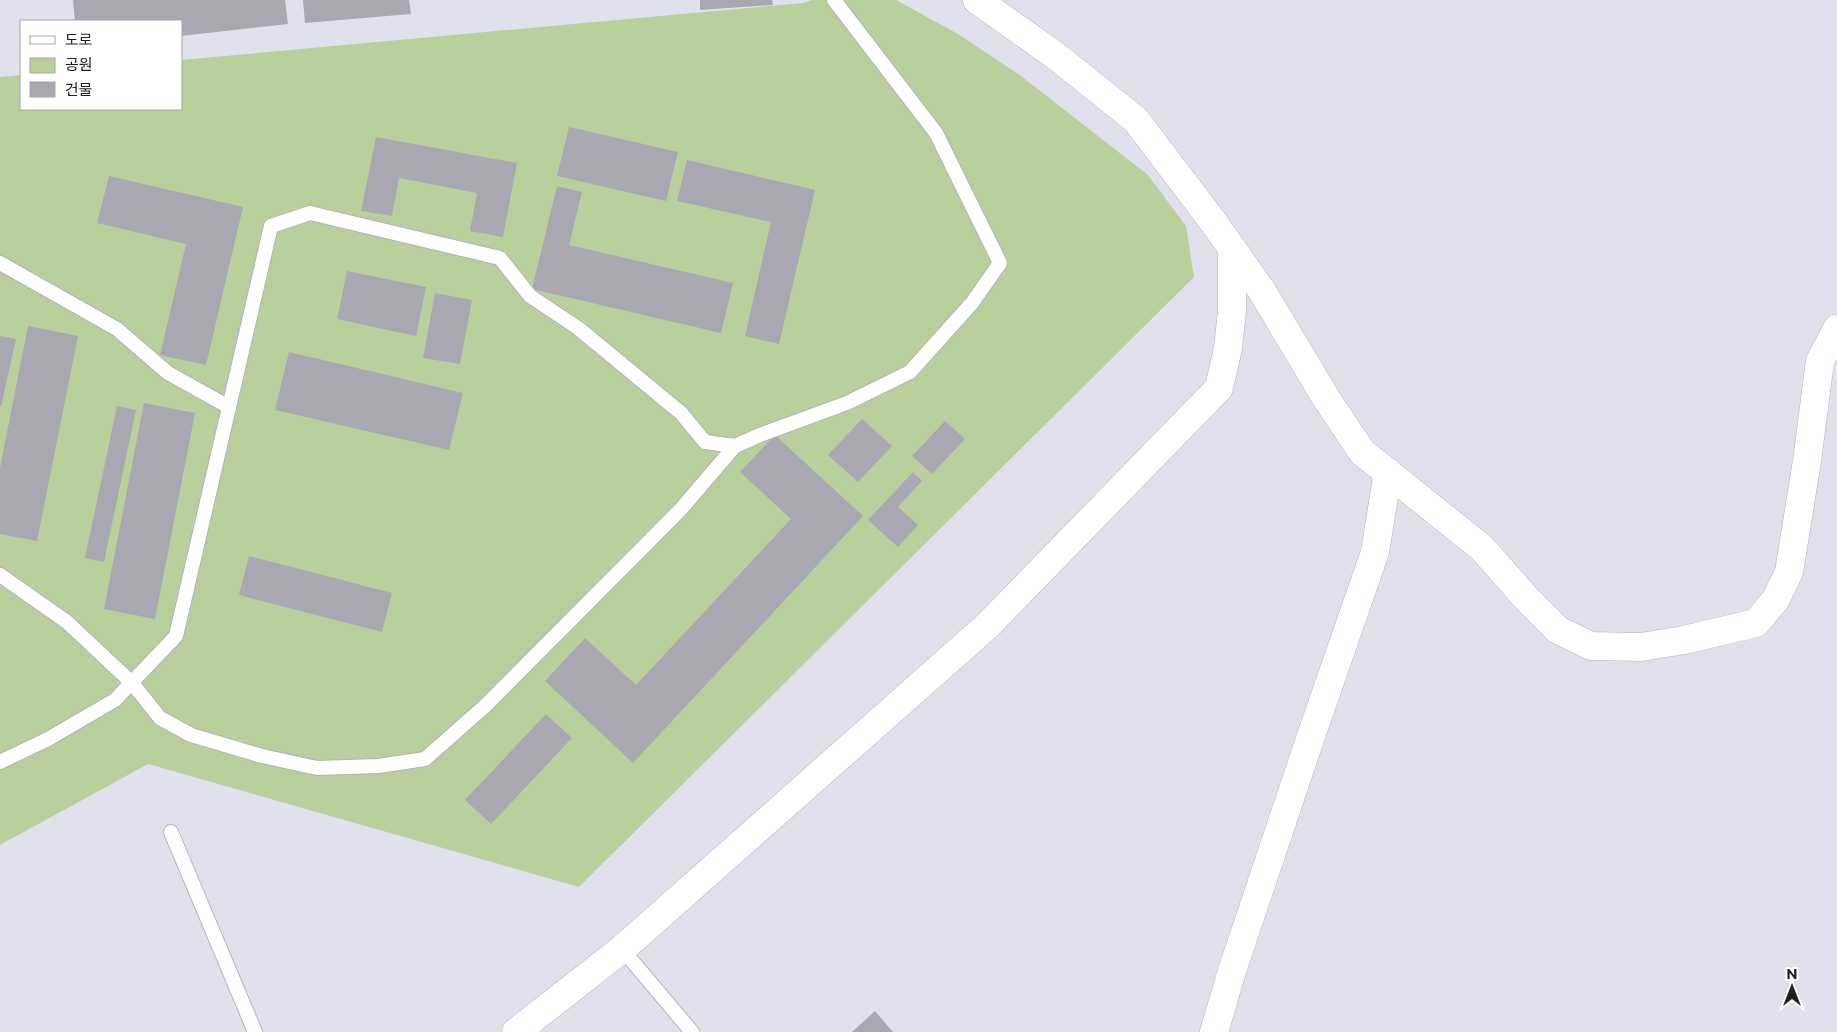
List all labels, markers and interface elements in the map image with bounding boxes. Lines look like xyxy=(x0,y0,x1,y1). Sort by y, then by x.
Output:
legend xyxy=(20,20,182,110)
text: 도로 xyxy=(65,30,93,49)
text: 공원 xyxy=(65,55,93,74)
text: 건물 xyxy=(65,80,93,99)
north arrow xyxy=(1767,962,1817,1012)
text: N xyxy=(1786,965,1798,983)

